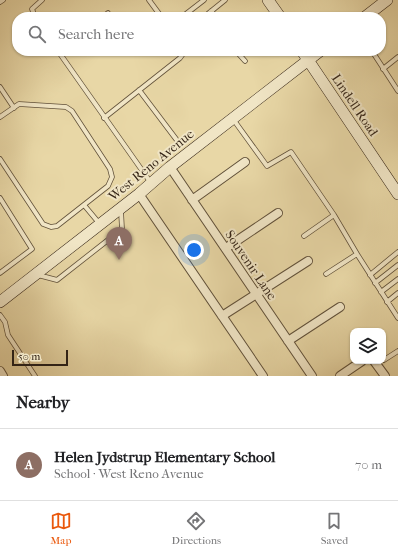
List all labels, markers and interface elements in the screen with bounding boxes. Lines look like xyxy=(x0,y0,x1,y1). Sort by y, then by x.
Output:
search box xyxy=(12,12,386,56)
icon: search xyxy=(26,23,48,45)
text: Search here xyxy=(58,25,134,43)
street label: Lindell Road xyxy=(329,71,382,140)
street label: West Reno Avenue xyxy=(105,126,197,205)
pin: A xyxy=(106,227,132,260)
street label: Souvenir Lane xyxy=(222,227,280,303)
your location xyxy=(184,240,204,260)
map controls xyxy=(350,328,386,364)
button: layers xyxy=(350,328,386,364)
scale bar xyxy=(12,348,68,367)
text: 50 m xyxy=(18,350,40,363)
text: Nearby xyxy=(16,392,70,412)
text: Helen Jydstrup Elementary School xyxy=(54,448,275,466)
text: A xyxy=(25,457,33,472)
text: 70 m xyxy=(355,457,382,472)
text: School · West Reno Avenue xyxy=(54,466,204,481)
tab: Map xyxy=(50,510,72,547)
tab: Directions xyxy=(172,510,221,547)
tab: Saved xyxy=(321,510,348,547)

